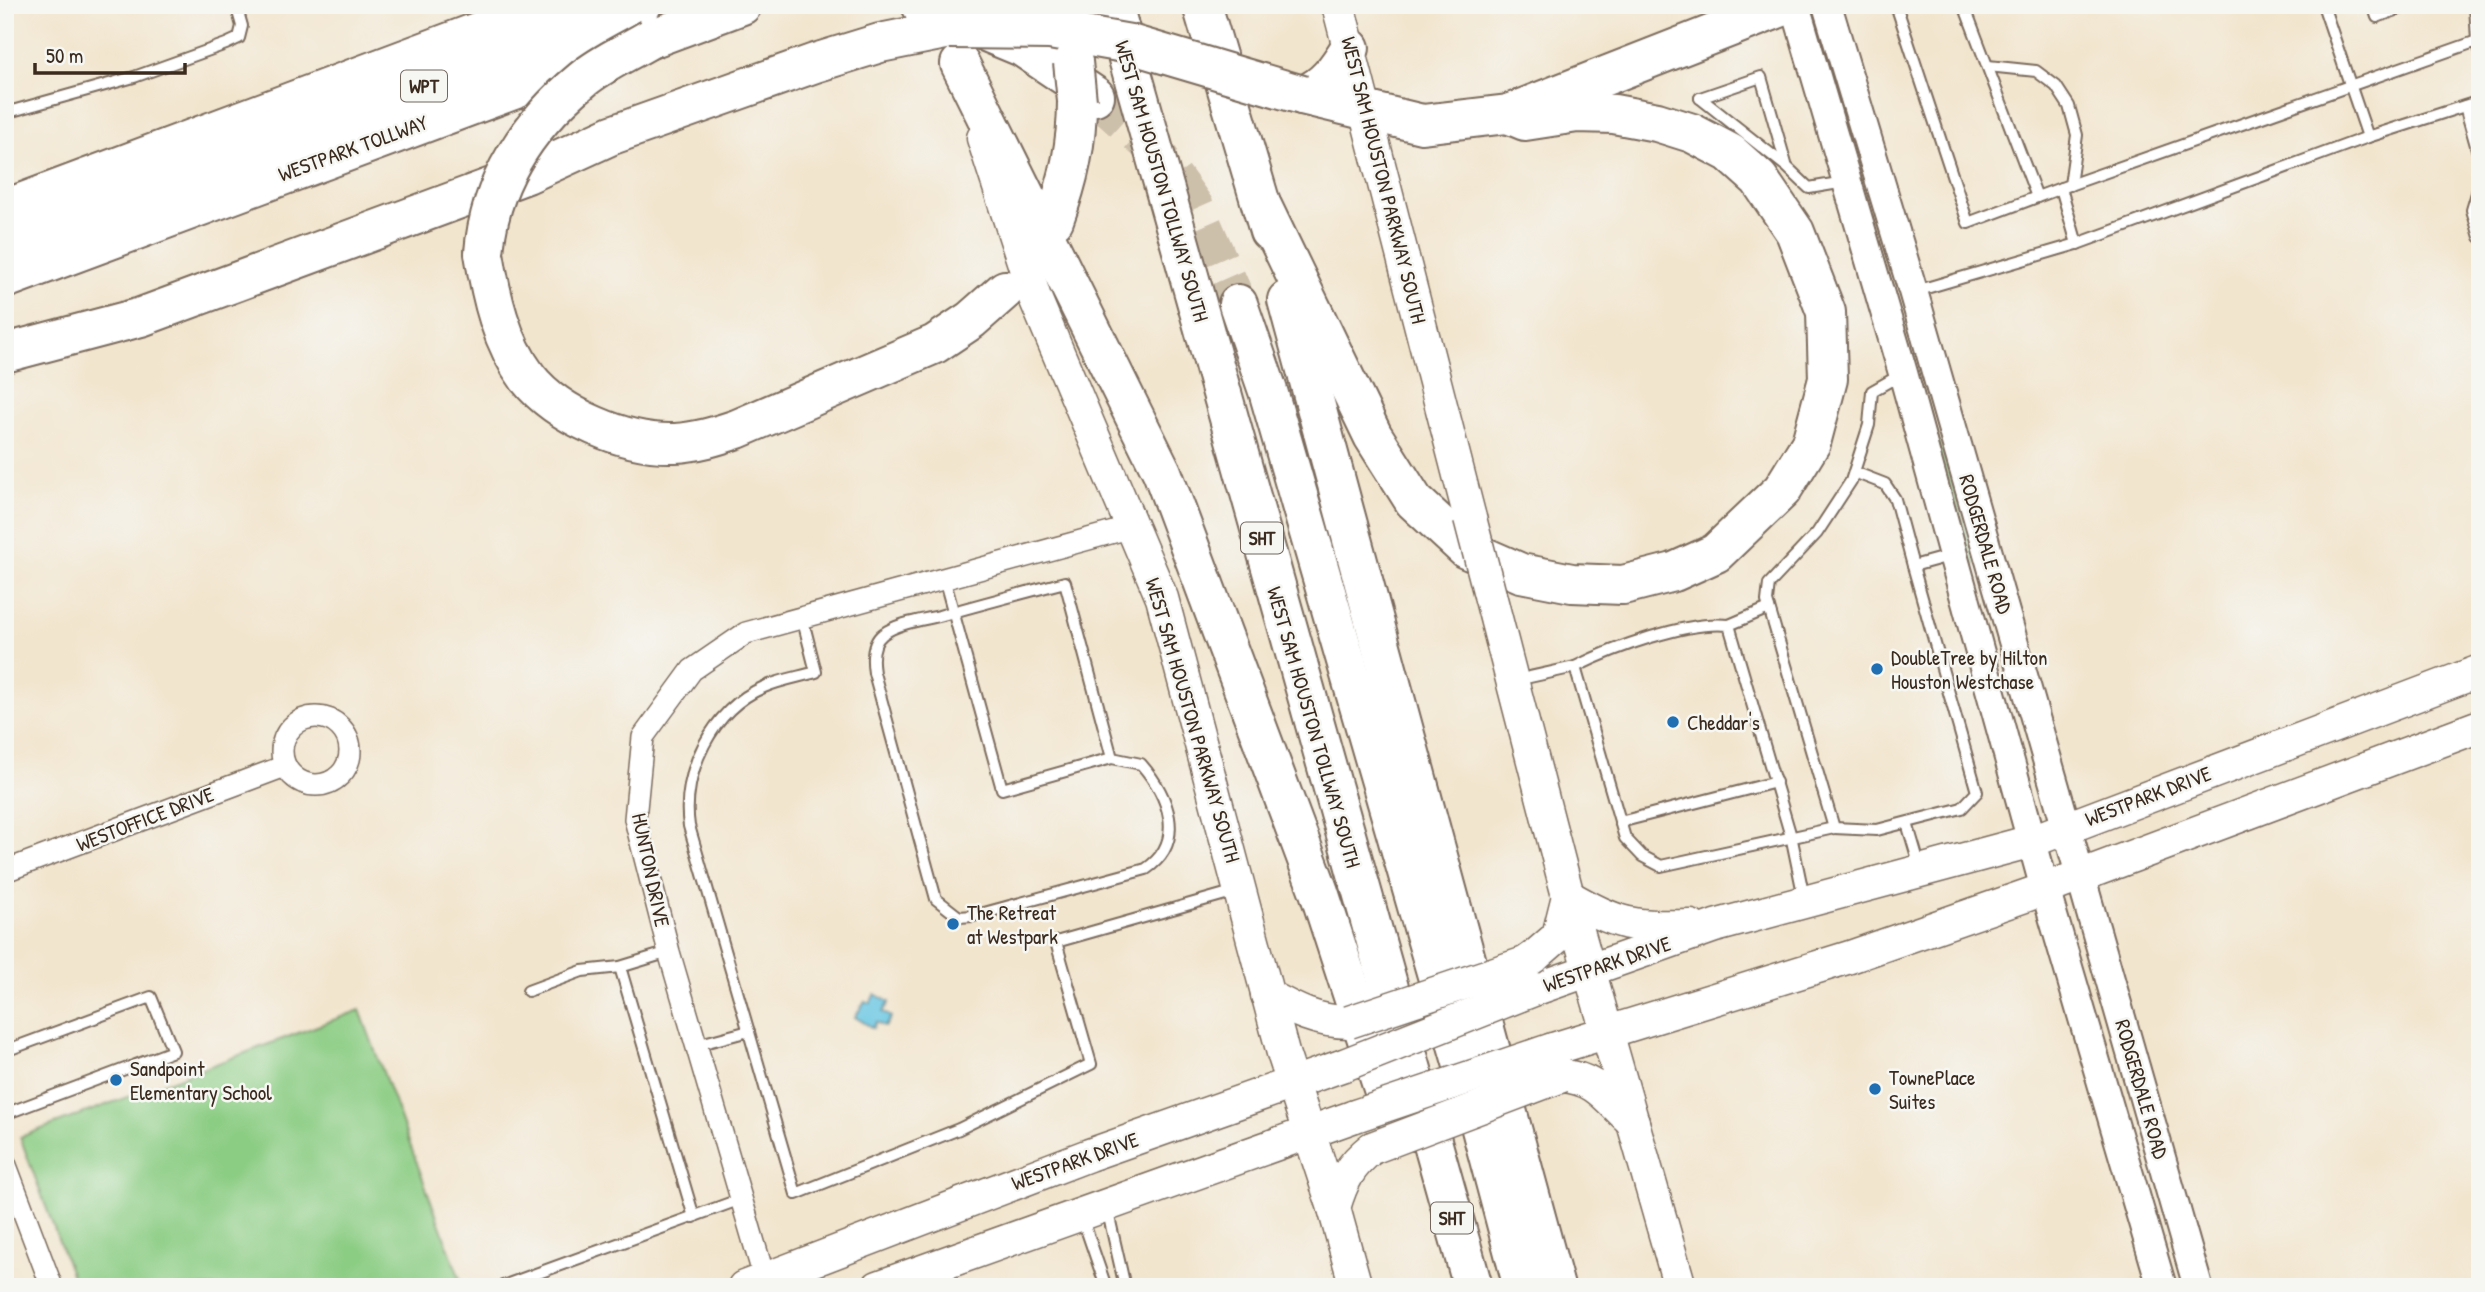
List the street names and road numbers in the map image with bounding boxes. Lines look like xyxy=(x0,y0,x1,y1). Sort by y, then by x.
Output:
street label: WEST SAM HOUSTON PARKWAY SOUTH xyxy=(1334,34,1434,327)
street label: WEST SAM HOUSTON TOLLWAY SOUTH xyxy=(1108,37,1216,325)
road number: WPT xyxy=(401,71,447,102)
street label: WESTPARK TOLLWAY xyxy=(274,107,432,188)
street label: RODGERDALE ROAD xyxy=(1952,471,2020,617)
road number: SHT xyxy=(1241,523,1283,554)
street label: WEST SAM HOUSTON PARKWAY SOUTH xyxy=(1138,574,1248,866)
street label: WEST SAM HOUSTON TOLLWAY SOUTH xyxy=(1260,583,1368,871)
street label: WESTPARK DRIVE xyxy=(2081,759,2215,833)
street label: WESTOFFICE DRIVE xyxy=(72,779,218,859)
street label: HUNTON DRIVE xyxy=(625,810,677,930)
street label: WESTPARK DRIVE xyxy=(1539,929,1675,999)
street label: RODGERDALE ROAD xyxy=(2108,1016,2176,1162)
street label: WESTPARK DRIVE xyxy=(1008,1125,1142,1197)
road number: SHT xyxy=(1431,1202,1473,1234)

